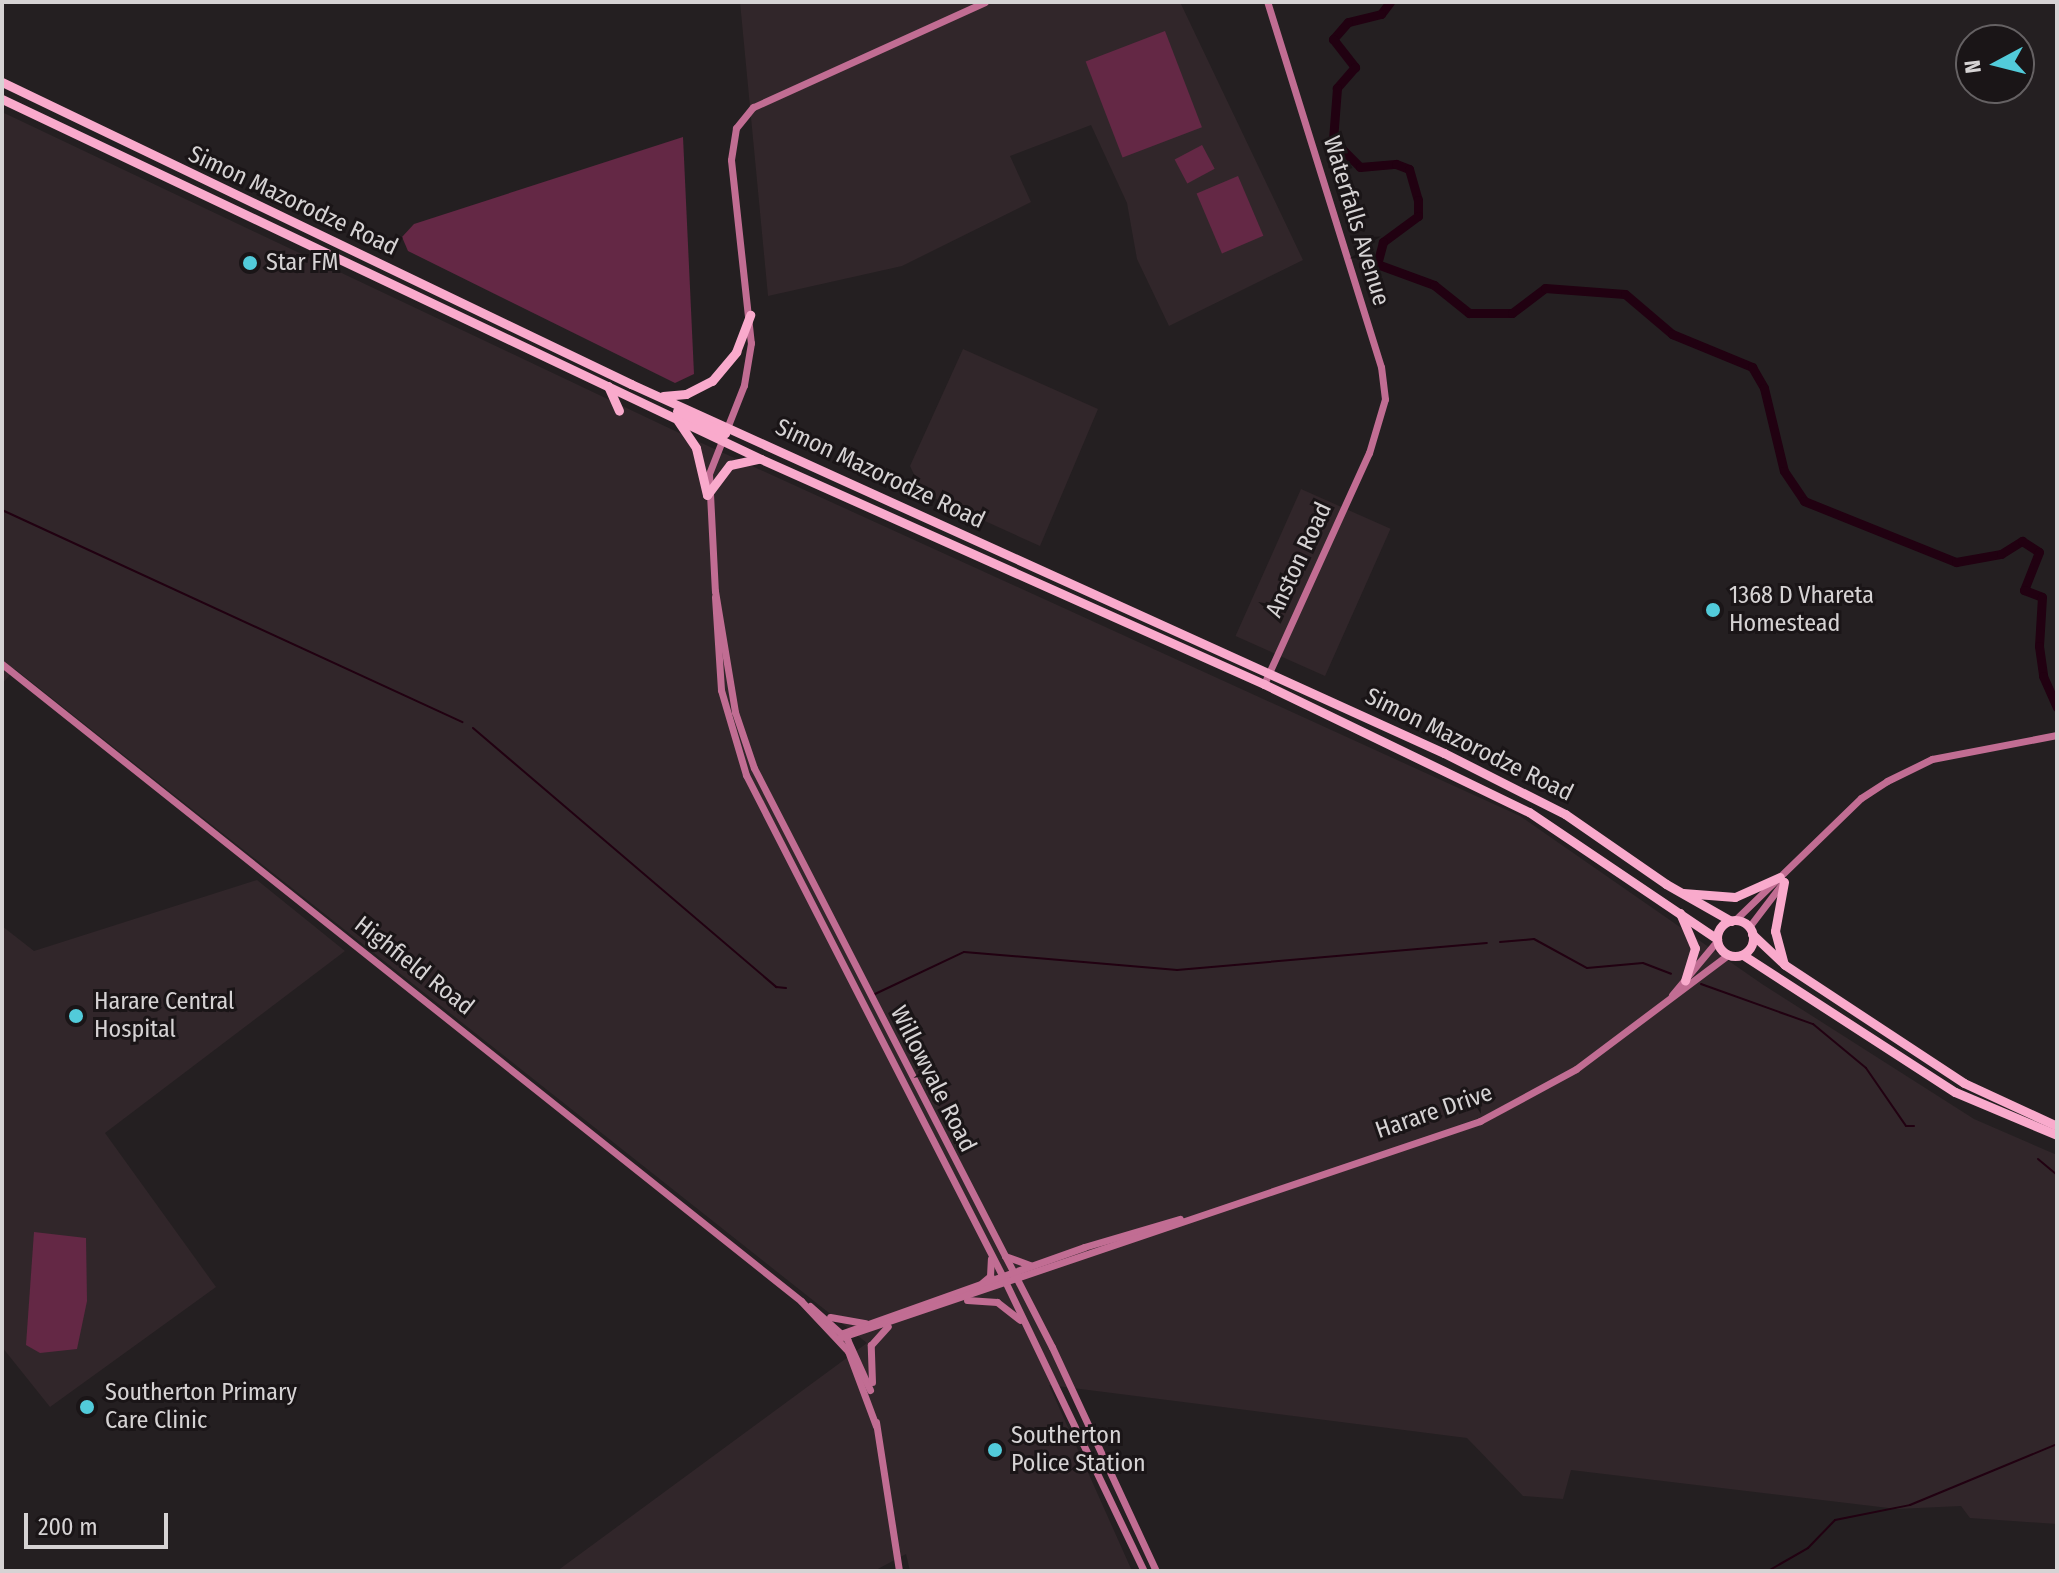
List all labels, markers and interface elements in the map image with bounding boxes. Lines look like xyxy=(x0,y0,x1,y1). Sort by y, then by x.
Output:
north arrow xyxy=(1955,24,2035,104)
text: N xyxy=(1958,59,1987,75)
street label: Waterfalls Avenue xyxy=(1317,133,1395,309)
street label: Simon Mazorodze Road xyxy=(184,140,402,262)
place label: Star FM xyxy=(266,249,338,277)
marker: Star FM xyxy=(241,254,259,272)
street label: Simon Mazorodze Road xyxy=(771,413,989,535)
street label: Anston Road xyxy=(1260,498,1338,622)
place label: 1368 D Vhareta Homestead xyxy=(1729,582,1874,638)
marker: 1368 D Vhareta Homestead xyxy=(1704,601,1722,619)
street label: Simon Mazorodze Road xyxy=(1360,682,1578,808)
street label: Highfield Road xyxy=(349,911,479,1021)
place label: Harare Central Hospital xyxy=(94,988,234,1044)
street label: Willowvale Road xyxy=(884,1001,982,1157)
marker: Harare Central Hospital xyxy=(65,1005,87,1027)
street label: Harare Drive xyxy=(1372,1079,1496,1145)
place label: Southerton Primary Care Clinic xyxy=(105,1379,297,1435)
marker: Southerton Primary Care Clinic xyxy=(76,1396,98,1418)
place label: Southerton Police Station xyxy=(1011,1422,1146,1478)
marker: Southerton Police Station xyxy=(986,1441,1004,1459)
scale bar xyxy=(28,1497,172,1547)
text: 200 m xyxy=(38,1513,98,1541)

